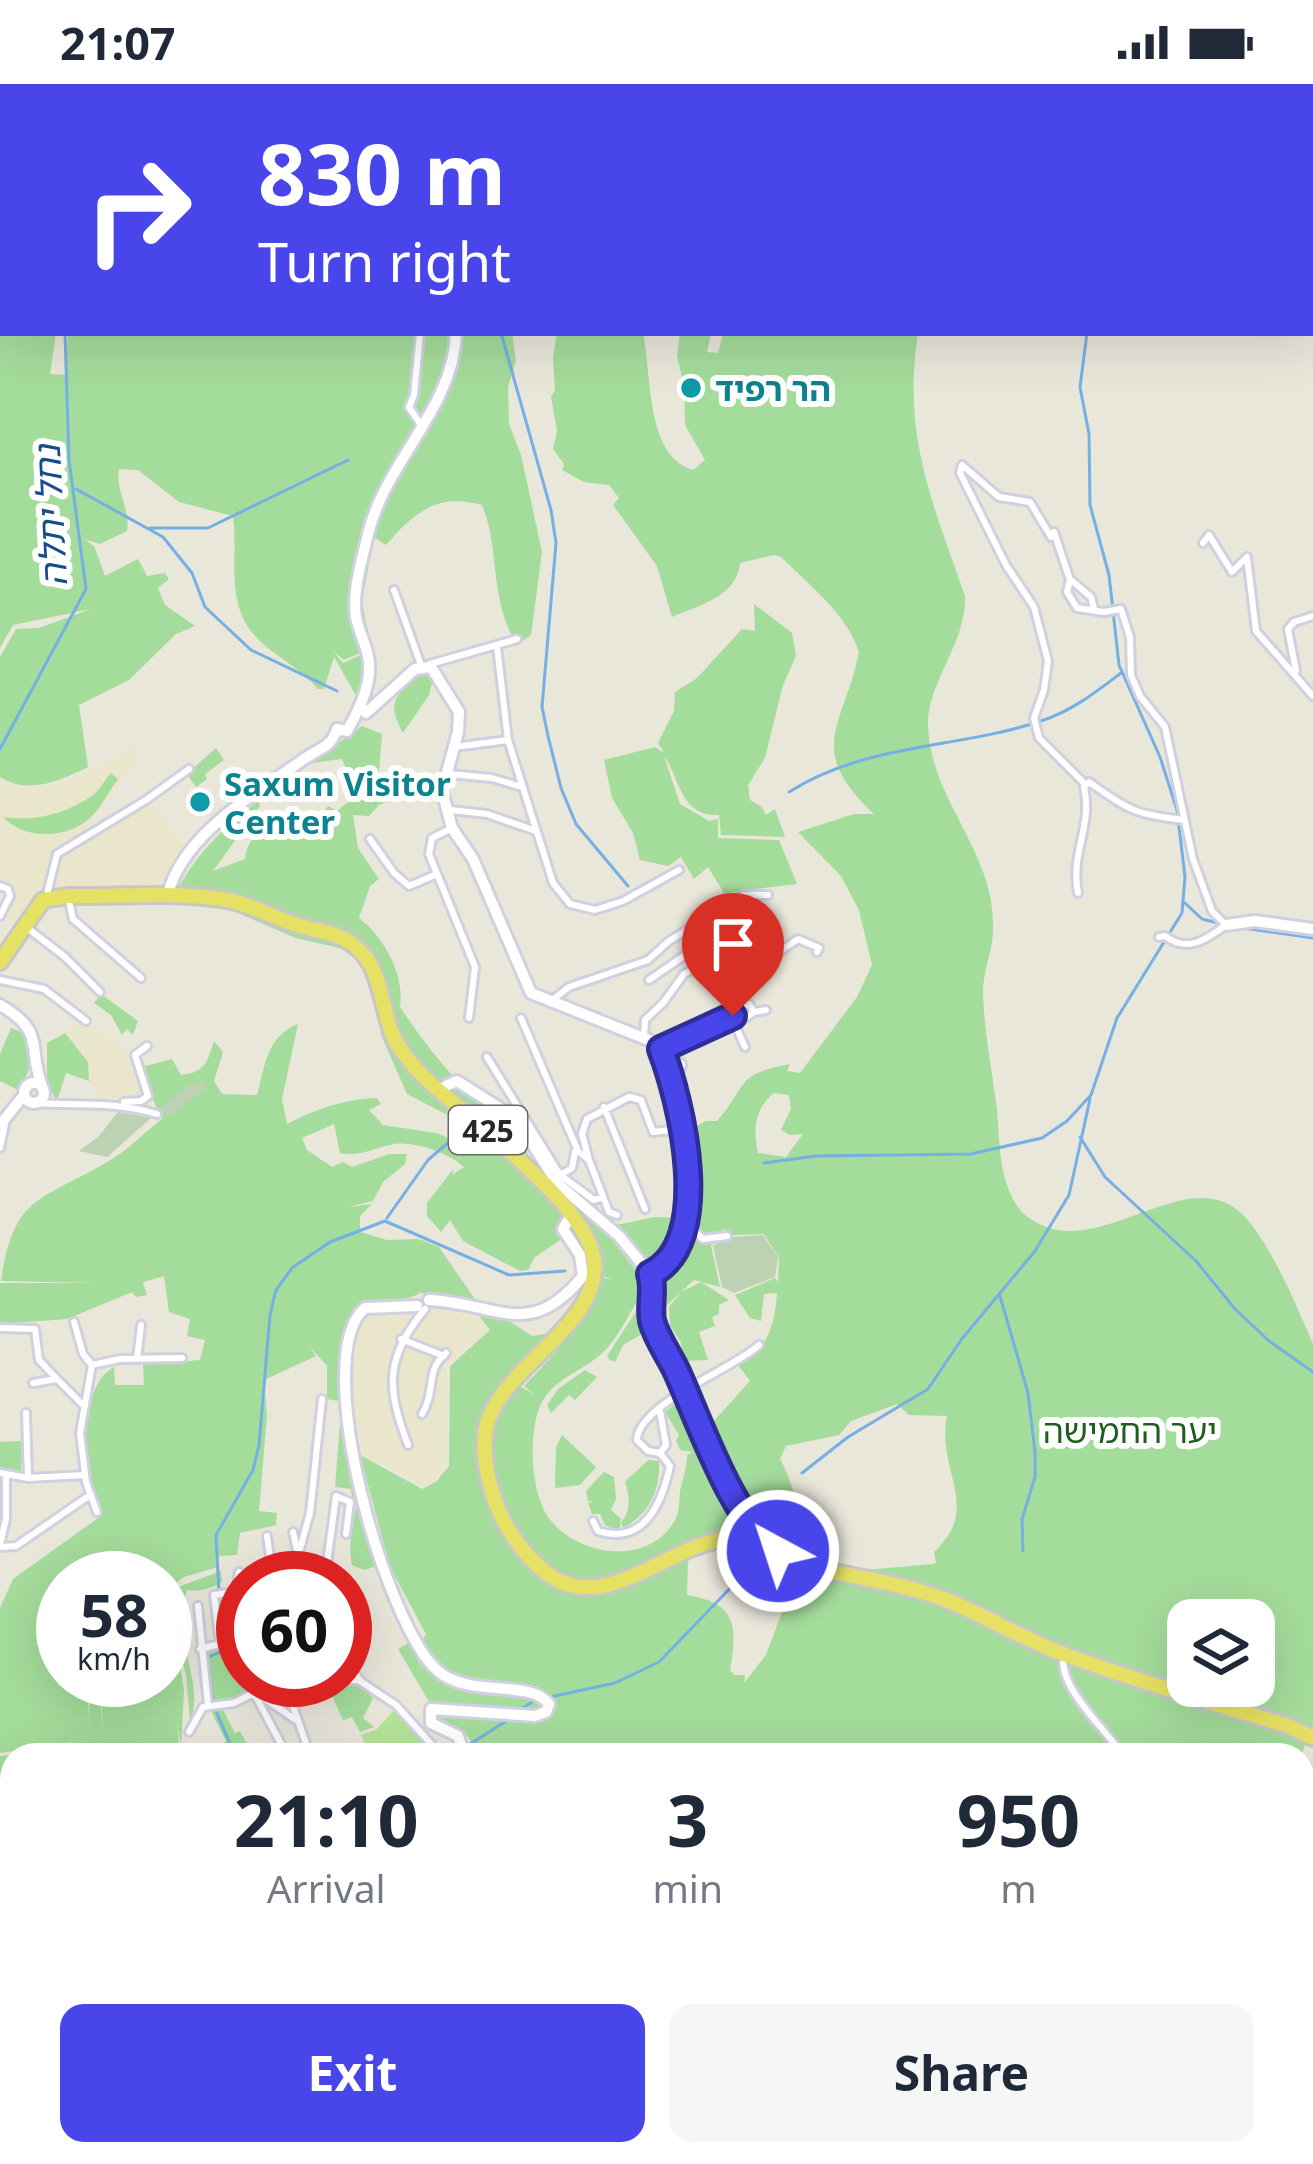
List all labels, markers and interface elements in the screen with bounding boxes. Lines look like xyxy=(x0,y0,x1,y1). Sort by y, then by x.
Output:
text: 21:07 xyxy=(60,12,176,73)
text: 830 m xyxy=(258,115,506,230)
icon: right xyxy=(60,132,216,288)
text: Turn right xyxy=(258,224,511,298)
place label: הר רפיד xyxy=(715,366,831,411)
marker: הר רפיד xyxy=(678,375,704,401)
water label: נחל יתלה xyxy=(22,442,78,588)
place label: Saxum Visitor Center xyxy=(224,761,451,844)
marker: Saxum Visitor Center xyxy=(187,789,213,815)
pin xyxy=(682,893,784,1016)
icon: arrive xyxy=(700,911,766,977)
road number: 425 xyxy=(449,1106,527,1154)
park label: יער החמישה xyxy=(1043,1408,1217,1453)
position arrow xyxy=(715,1488,841,1614)
speed limit sign: 60 xyxy=(216,1551,372,1707)
text: 58 xyxy=(80,1573,148,1655)
map controls xyxy=(1167,1599,1275,1707)
button: layers xyxy=(1167,1599,1275,1707)
text: km/h xyxy=(77,1638,151,1679)
text: 21:10 xyxy=(234,1770,419,1868)
text: 3 xyxy=(667,1770,708,1868)
text: 950 xyxy=(957,1770,1080,1868)
text: Arrival xyxy=(267,1861,386,1914)
text: min xyxy=(652,1861,723,1914)
text: m xyxy=(1000,1861,1037,1914)
button: Exit xyxy=(60,2004,645,2142)
button: Share xyxy=(669,2004,1254,2142)

